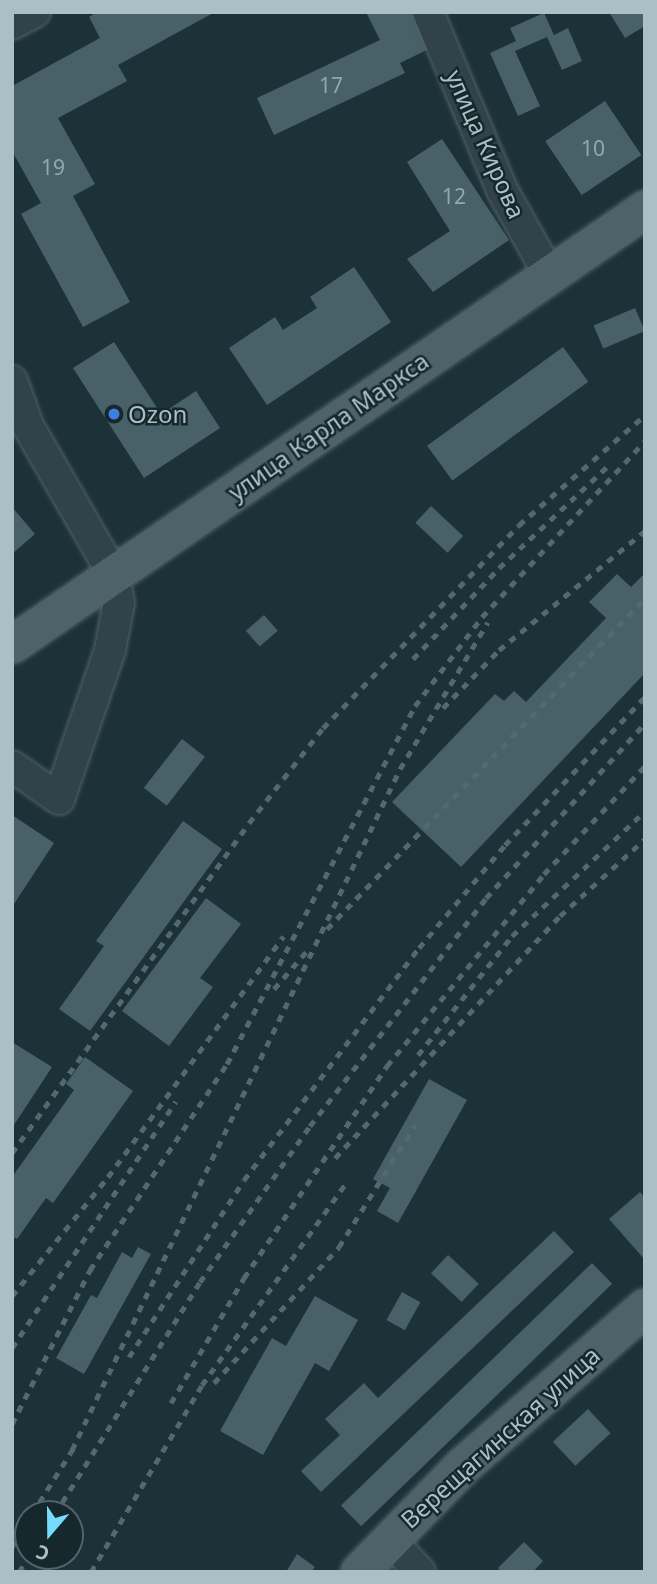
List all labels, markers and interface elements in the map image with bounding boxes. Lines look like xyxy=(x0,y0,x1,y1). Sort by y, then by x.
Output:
street label: улица Кирова xyxy=(440,65,532,223)
house number: 17 xyxy=(319,72,343,98)
house number: 10 xyxy=(581,135,605,161)
house number: 19 xyxy=(41,154,65,180)
house number: 12 xyxy=(442,183,466,209)
street label: улица Карла Маркса xyxy=(222,346,434,506)
place label: Ozon xyxy=(128,400,187,428)
marker: Ozon xyxy=(106,406,122,422)
street label: Верещагинская улица xyxy=(395,1340,605,1534)
north arrow xyxy=(14,1500,84,1570)
text: С xyxy=(32,1539,53,1567)

